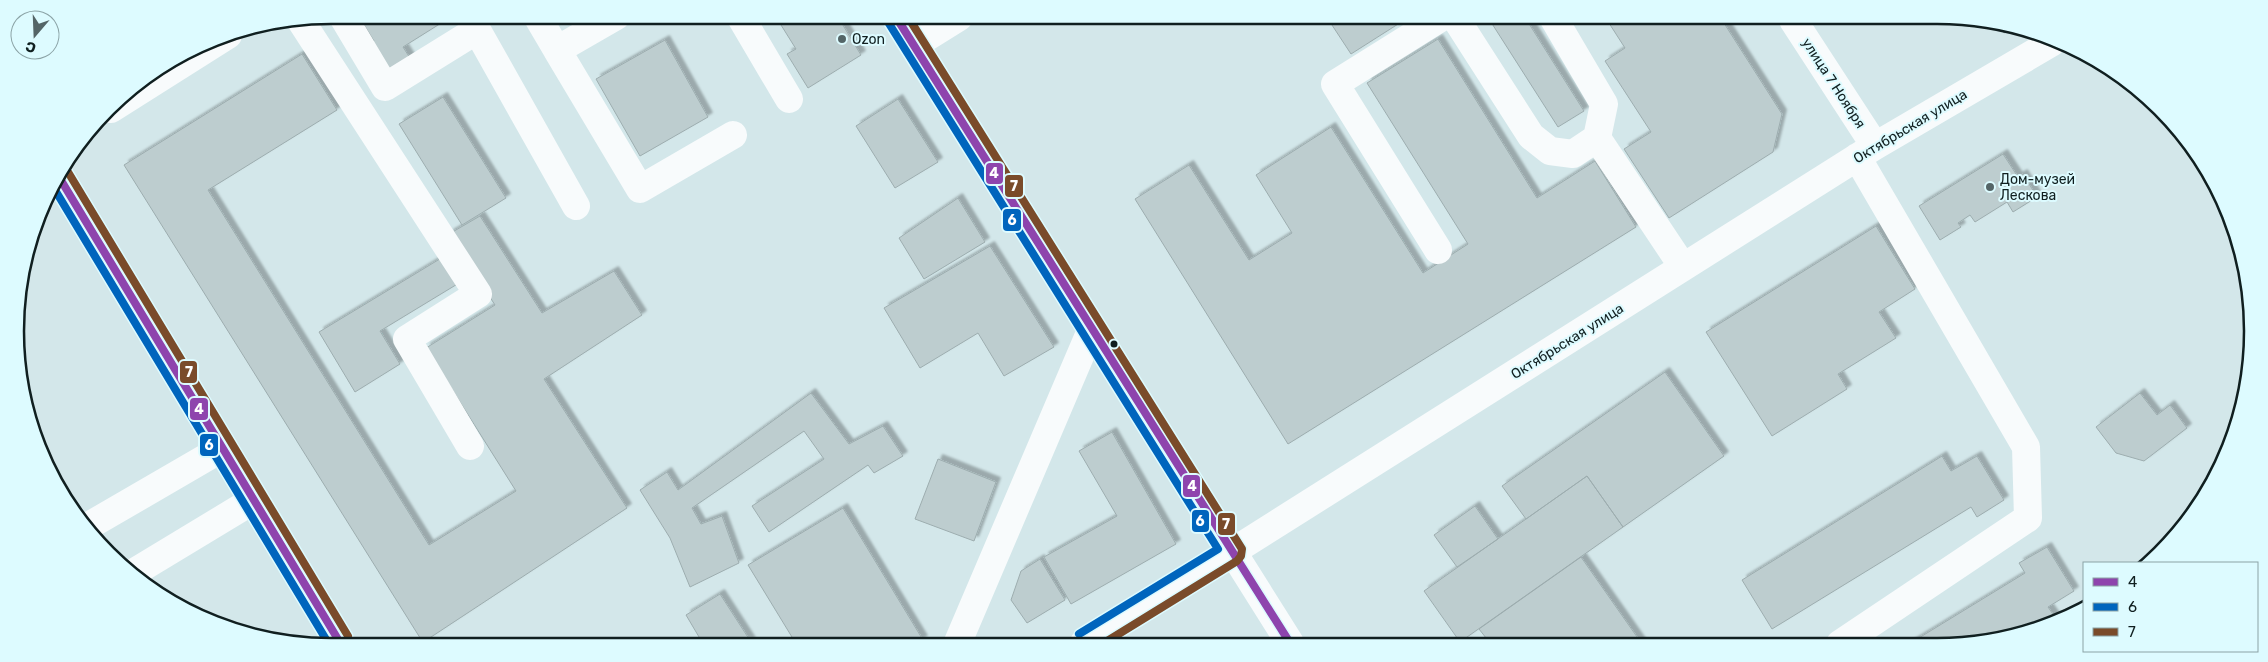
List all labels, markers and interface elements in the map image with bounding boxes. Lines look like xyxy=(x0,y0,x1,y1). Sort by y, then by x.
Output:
north arrow xyxy=(10,10,60,60)
place label: Ozon xyxy=(852,31,885,48)
marker: Ozon xyxy=(836,33,848,45)
street label: улица 7 Ноября xyxy=(1798,35,1869,132)
text: С xyxy=(23,37,38,56)
street label: Октябрьская улица xyxy=(1850,86,1970,167)
line badge: 4 xyxy=(985,162,1004,185)
text: 4 xyxy=(989,165,999,182)
place label: Дом-музей Лескова xyxy=(2000,171,2075,204)
line badge: 7 xyxy=(1004,174,1024,198)
text: 7 xyxy=(1010,178,1018,195)
marker: Дом-музей Лескова xyxy=(1984,181,1996,193)
line badge: 6 xyxy=(1002,208,1022,232)
text: 6 xyxy=(1007,212,1017,229)
street label: Октябрьская улица xyxy=(1508,300,1627,383)
unlabelled marker xyxy=(1109,339,1119,349)
line badge: 7 xyxy=(179,360,198,384)
text: 7 xyxy=(185,364,193,381)
line badge: 4 xyxy=(189,397,209,421)
text: 4 xyxy=(194,401,204,418)
line badge: 6 xyxy=(199,433,219,457)
text: 6 xyxy=(204,437,214,454)
line badge: 4 xyxy=(1182,474,1201,498)
text: 4 xyxy=(1187,478,1197,495)
line badge: 6 xyxy=(1191,509,1210,533)
line badge: 7 xyxy=(1217,512,1236,536)
text: 6 xyxy=(1195,513,1205,530)
text: 7 xyxy=(1222,516,1230,533)
legend xyxy=(2083,562,2258,652)
text: 4 xyxy=(2128,573,2137,591)
text: 6 xyxy=(2128,598,2137,616)
text: 7 xyxy=(2128,623,2136,641)

